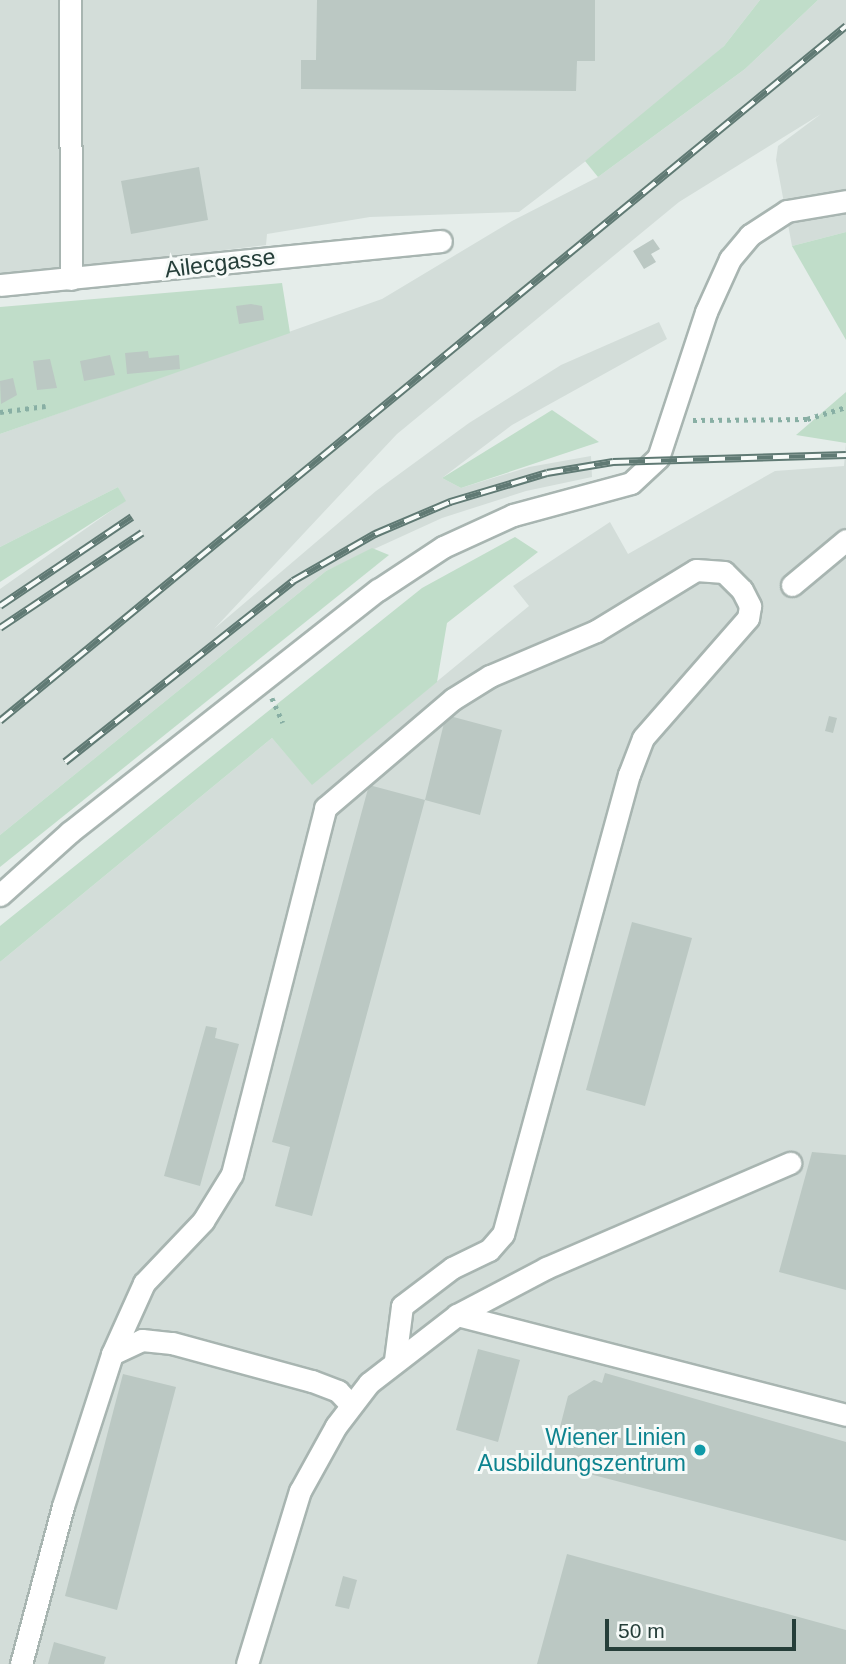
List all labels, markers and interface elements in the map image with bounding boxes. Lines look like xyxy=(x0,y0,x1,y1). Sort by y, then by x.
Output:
street label: Ailecgasse xyxy=(163,243,277,283)
place label: Wiener Linien Ausbildungszentrum xyxy=(478,1423,686,1477)
marker: Wiener Linien Ausbildungszentrum xyxy=(692,1442,708,1458)
scale bar xyxy=(608,1604,799,1648)
text: 50 m xyxy=(618,1619,665,1642)

